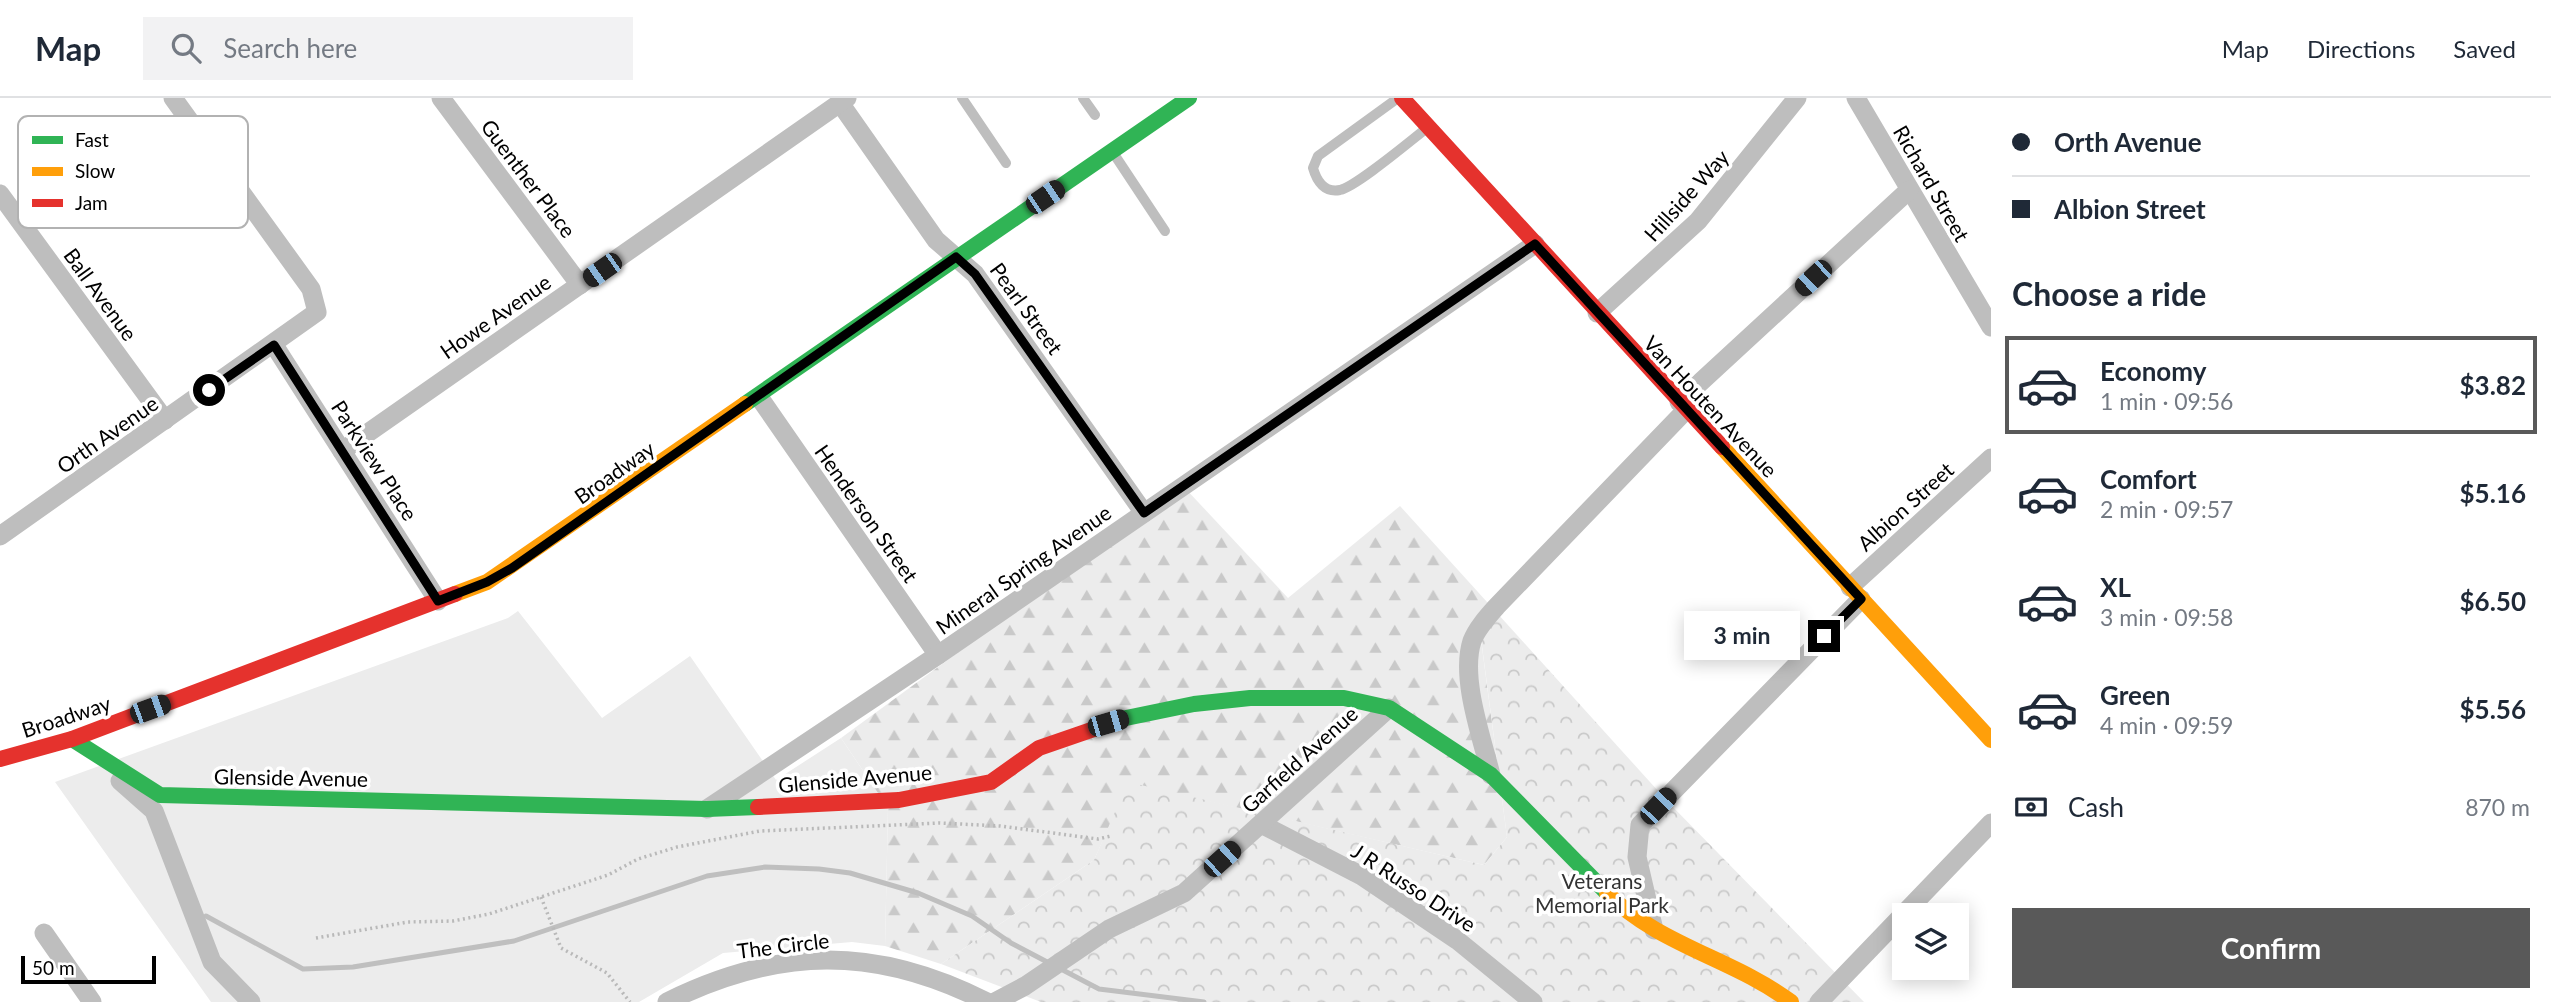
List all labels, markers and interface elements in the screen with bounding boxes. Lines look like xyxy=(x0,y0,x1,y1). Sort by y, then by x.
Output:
search box xyxy=(143,17,633,80)
text: Map xyxy=(35,28,101,68)
icon: search xyxy=(167,29,205,67)
text: Search here xyxy=(223,32,357,64)
text: Map xyxy=(2222,34,2269,63)
text: Directions xyxy=(2307,34,2415,63)
text: Saved xyxy=(2453,34,2516,63)
street label: Guenther Place xyxy=(476,114,582,242)
legend xyxy=(18,116,248,228)
street label: Richard Street xyxy=(1889,120,1976,246)
text: Orth Avenue xyxy=(2054,126,2202,158)
text: Fast xyxy=(75,128,109,151)
street label: Hillside Way xyxy=(1638,144,1734,246)
text: Slow xyxy=(75,159,115,182)
car xyxy=(1022,177,1069,217)
text: Jam xyxy=(75,191,108,214)
text: Albion Street xyxy=(2054,193,2206,225)
street label: Ball Avenue xyxy=(59,243,143,345)
car xyxy=(579,249,626,291)
car xyxy=(1791,256,1836,300)
street label: Pearl Street xyxy=(985,257,1069,359)
street label: Howe Avenue xyxy=(435,269,555,363)
text: Choose a ride xyxy=(2012,274,2206,313)
street label: Van Houten Avenue xyxy=(1639,330,1783,482)
icon: car xyxy=(2016,354,2079,417)
text: Economy xyxy=(2100,355,2206,387)
text: $3.82 xyxy=(2460,369,2526,401)
route start xyxy=(193,374,225,406)
text: 1 min · 09:56 xyxy=(2100,387,2233,415)
street label: Orth Avenue xyxy=(52,390,162,478)
street label: Parkview Place xyxy=(327,395,423,525)
street label: Broadway xyxy=(569,435,659,509)
street label: Henderson Street xyxy=(810,439,924,587)
street label: Albion Street xyxy=(1852,456,1958,556)
icon: car xyxy=(2016,462,2079,525)
text: Comfort xyxy=(2100,463,2197,495)
text: $5.16 xyxy=(2460,477,2526,509)
text: 2 min · 09:57 xyxy=(2100,495,2233,523)
street label: Mineral Spring Avenue xyxy=(931,499,1115,639)
icon: car xyxy=(2016,570,2079,633)
text: XL xyxy=(2100,571,2131,603)
text: $6.50 xyxy=(2460,585,2526,617)
text: 3 min · 09:58 xyxy=(2100,603,2233,631)
callout: 3 min xyxy=(1684,612,1800,660)
route end xyxy=(1808,620,1840,652)
text: 3 min xyxy=(1713,621,1771,649)
icon: car xyxy=(2016,678,2079,741)
text: Green xyxy=(2100,679,2170,711)
street label: Broadway xyxy=(18,690,114,742)
car xyxy=(127,692,174,726)
text: $5.56 xyxy=(2460,693,2526,725)
street label: Garfield Avenue xyxy=(1236,700,1362,818)
car xyxy=(1085,707,1132,739)
text: 4 min · 09:59 xyxy=(2100,711,2233,739)
street label: Glenside Avenue xyxy=(777,759,933,797)
street label: Glenside Avenue xyxy=(214,763,368,791)
car xyxy=(1636,784,1681,828)
icon: cash xyxy=(2012,788,2050,826)
text: Cash xyxy=(2068,791,2124,823)
text: 870 m xyxy=(2465,793,2530,821)
car xyxy=(1200,837,1245,881)
street label: J R Russo Drive xyxy=(1347,838,1481,936)
park label: Veterans Memorial Park xyxy=(1535,868,1669,917)
map controls xyxy=(1892,903,1969,980)
button: layers xyxy=(1892,903,1969,980)
button: Confirm xyxy=(2012,908,2530,988)
street label: The Circle xyxy=(735,927,831,963)
scale bar xyxy=(21,953,156,985)
text: 50 m xyxy=(32,956,75,979)

